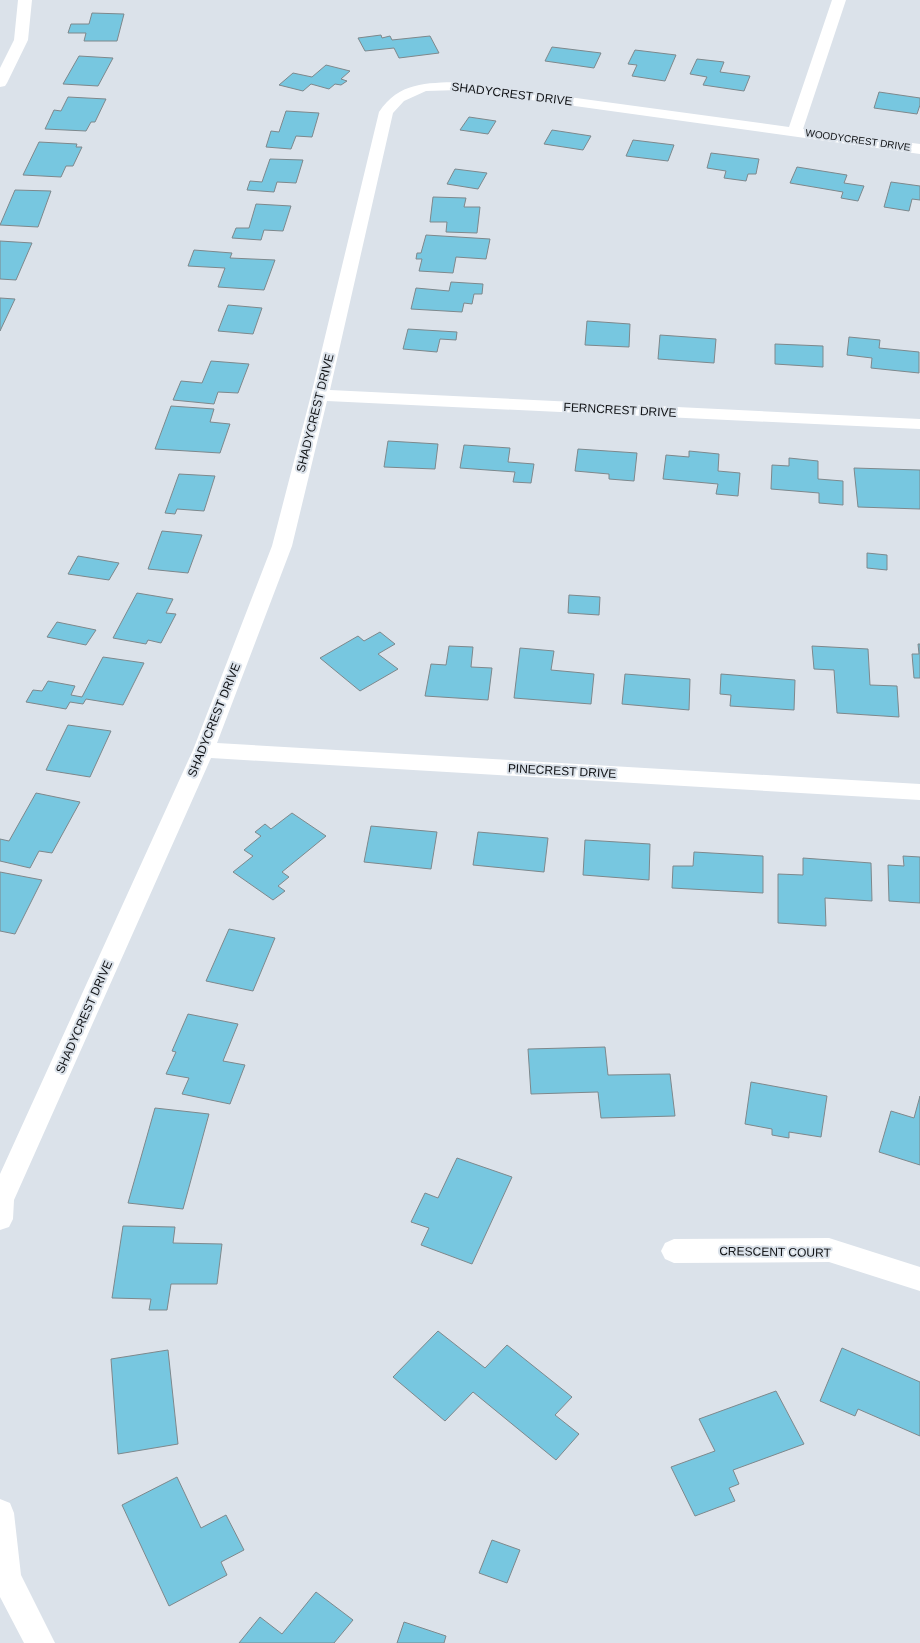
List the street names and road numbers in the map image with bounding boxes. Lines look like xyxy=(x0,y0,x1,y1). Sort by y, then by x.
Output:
street label: SHADYCREST DRIVE xyxy=(451,80,573,108)
street label: WOODYCREST DRIVE xyxy=(805,127,912,153)
street label: SHADYCREST DRIVE xyxy=(293,352,337,474)
street label: FERNCREST DRIVE xyxy=(563,400,677,420)
street label: SHADYCREST DRIVE xyxy=(185,661,243,779)
street label: PINECREST DRIVE xyxy=(507,761,617,781)
street label: SHADYCREST DRIVE xyxy=(53,959,115,1075)
street label: CRESCENT COURT xyxy=(719,1244,832,1260)

